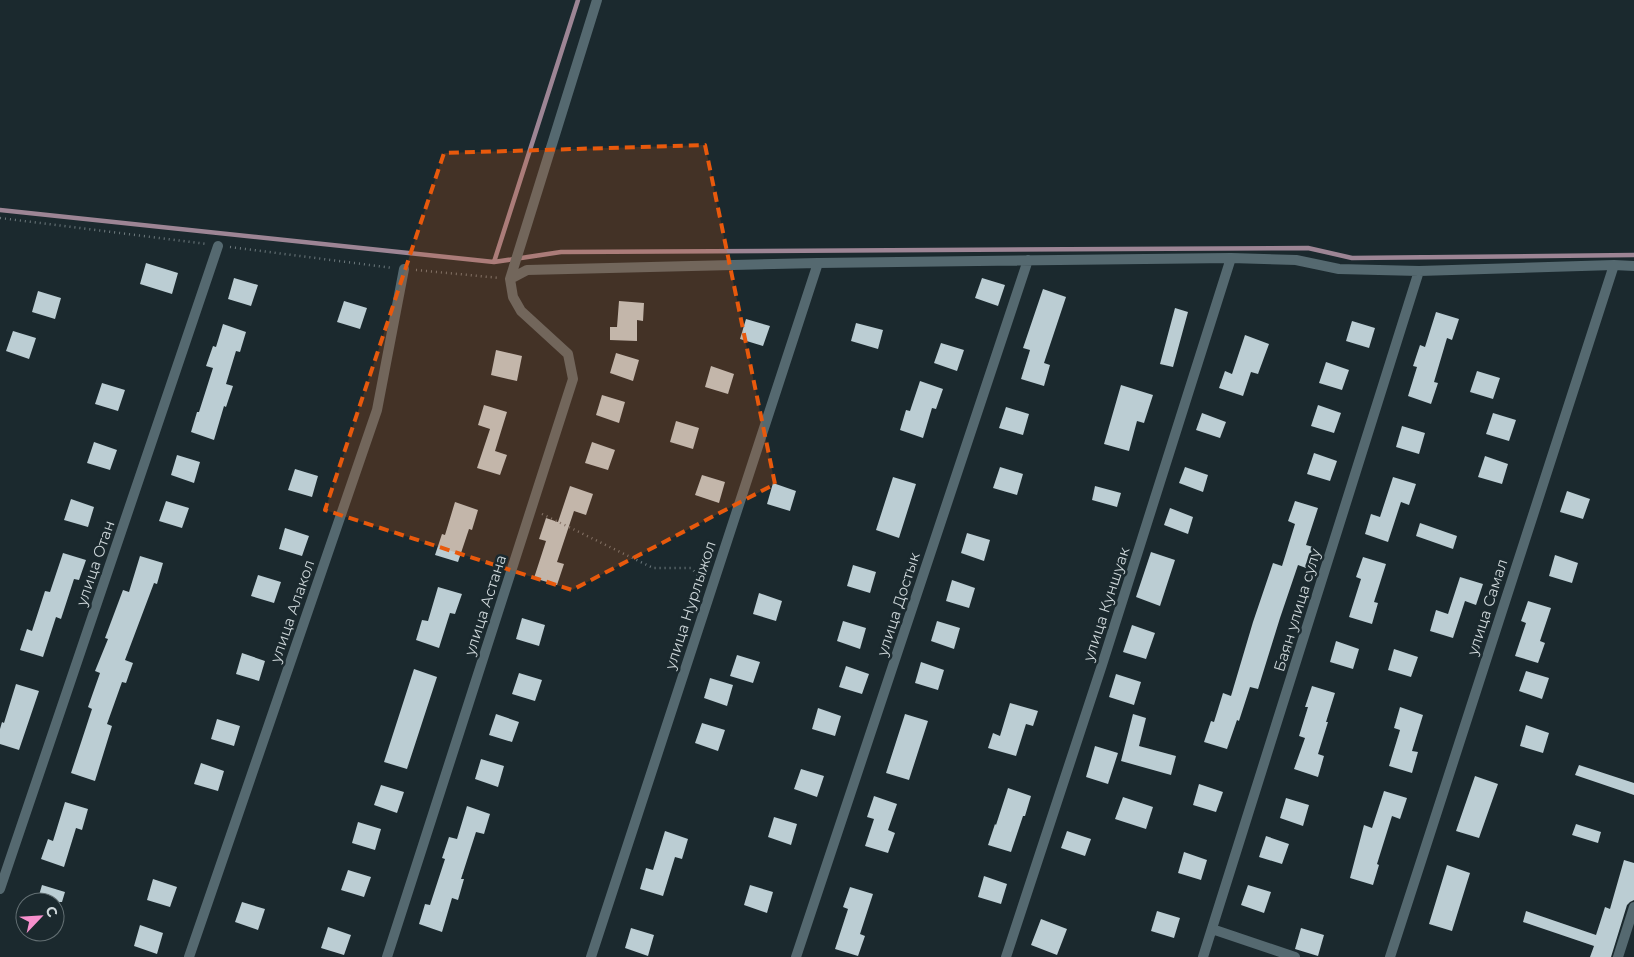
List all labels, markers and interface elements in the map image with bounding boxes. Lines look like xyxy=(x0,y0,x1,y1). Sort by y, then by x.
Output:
street label: улица Отан xyxy=(71,518,119,609)
street label: улица Нурлыжол xyxy=(660,538,720,673)
street label: улица Куншуак xyxy=(1078,544,1133,664)
street label: Баян улица сулу xyxy=(1269,546,1325,674)
street label: улица Достык xyxy=(872,550,924,659)
street label: улица Астана xyxy=(459,552,510,659)
street label: улица Самал xyxy=(1462,556,1512,659)
street label: улица Алакол xyxy=(265,557,318,666)
north arrow xyxy=(15,892,65,942)
text: С xyxy=(41,903,62,920)

